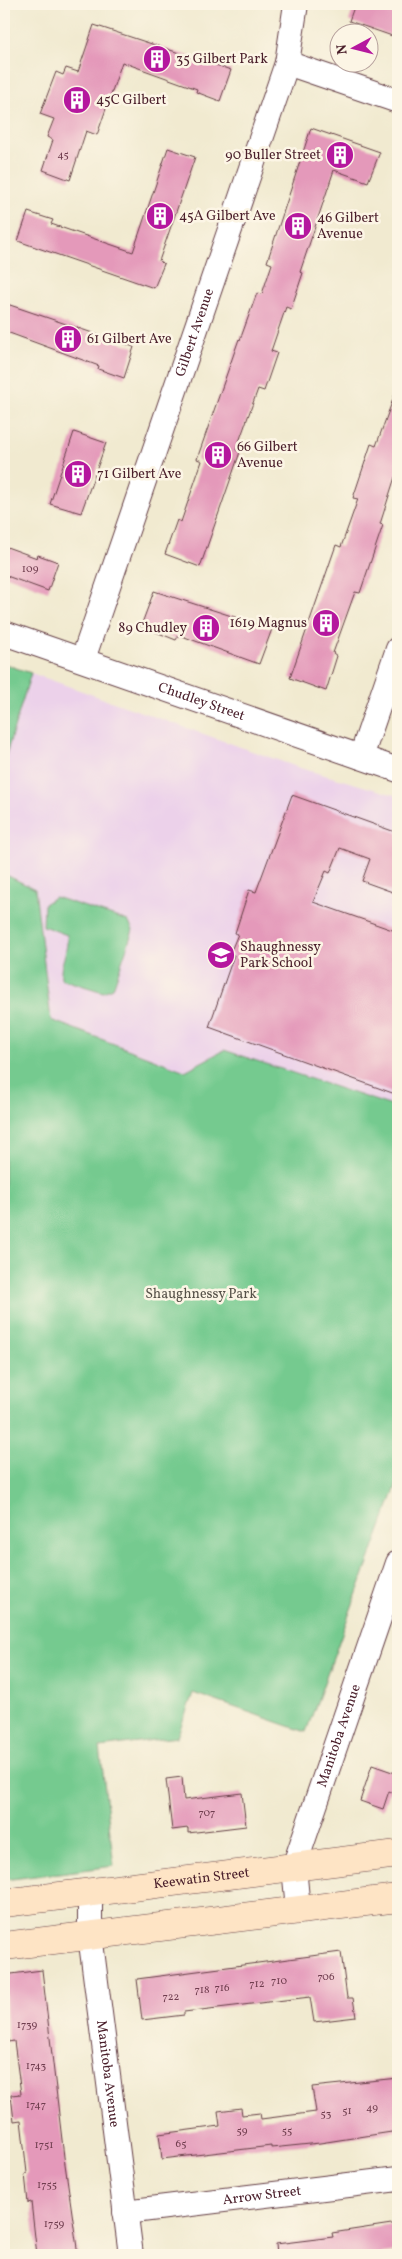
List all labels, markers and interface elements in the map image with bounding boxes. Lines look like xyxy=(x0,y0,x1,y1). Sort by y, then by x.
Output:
north arrow xyxy=(330,22,380,72)
text: N xyxy=(333,43,353,56)
building icon: 35 Gilbert Park xyxy=(142,44,172,74)
place label: 35 Gilbert Park xyxy=(176,50,268,69)
building icon: 45C Gilbert xyxy=(62,85,92,115)
place label: 45C Gilbert xyxy=(96,91,166,110)
building icon: 90 Buller Street xyxy=(325,140,355,170)
place label: 90 Buller Street xyxy=(225,146,321,165)
house number: 45 xyxy=(57,148,69,163)
building icon: 45A Gilbert Ave xyxy=(145,201,175,231)
place label: 45A Gilbert Ave xyxy=(179,207,276,226)
place label: 46 Gilbert Avenue xyxy=(317,209,379,244)
building icon: 46 Gilbert Avenue xyxy=(283,211,313,241)
street label: Gilbert Avenue xyxy=(171,285,219,379)
building icon: 61 Gilbert Ave xyxy=(53,324,83,354)
place label: 61 Gilbert Ave xyxy=(87,330,172,349)
place label: 66 Gilbert Avenue xyxy=(237,438,298,473)
building icon: 66 Gilbert Avenue xyxy=(203,440,233,470)
building icon: 71 Gilbert Ave xyxy=(63,459,93,489)
place label: 71 Gilbert Ave xyxy=(97,465,182,484)
house number: 109 xyxy=(22,562,39,577)
building icon: 1619 Magnus xyxy=(311,608,341,638)
building icon: 89 Chudley xyxy=(191,613,221,643)
place label: 1619 Magnus xyxy=(230,614,307,633)
place label: 89 Chudley xyxy=(118,619,187,638)
street label: Chudley Street xyxy=(155,678,247,726)
place label: Shaughnessy Park School xyxy=(240,938,321,973)
school or university icon: Shaughnessy Park School xyxy=(206,940,236,970)
park label: Shaughnessy Park xyxy=(145,1285,257,1304)
street label: Manitoba Avenue xyxy=(312,1681,366,1790)
house number: 707 xyxy=(199,1806,215,1821)
street label: Keewatin Street xyxy=(152,1863,251,1894)
house number: 706 xyxy=(317,1970,335,1985)
house number: 710 xyxy=(271,1974,287,1989)
house number: 712 xyxy=(249,1977,265,1992)
house number: 716 xyxy=(214,1981,230,1996)
house number: 718 xyxy=(194,1983,210,1998)
house number: 722 xyxy=(163,1990,180,2005)
house number: 1739 xyxy=(17,2018,37,2033)
street label: Manitoba Avenue xyxy=(92,2019,124,2129)
house number: 1743 xyxy=(26,2059,46,2074)
house number: 1747 xyxy=(26,2098,46,2113)
house number: 49 xyxy=(366,2101,378,2116)
house number: 51 xyxy=(342,2104,352,2119)
house number: 53 xyxy=(321,2107,332,2122)
house number: 59 xyxy=(237,2124,248,2139)
house number: 55 xyxy=(282,2124,292,2139)
house number: 65 xyxy=(176,2137,186,2152)
house number: 1751 xyxy=(34,2138,54,2153)
house number: 1755 xyxy=(37,2178,57,2193)
street label: Arrow Street xyxy=(222,2181,302,2210)
house number: 1759 xyxy=(44,2217,64,2232)

